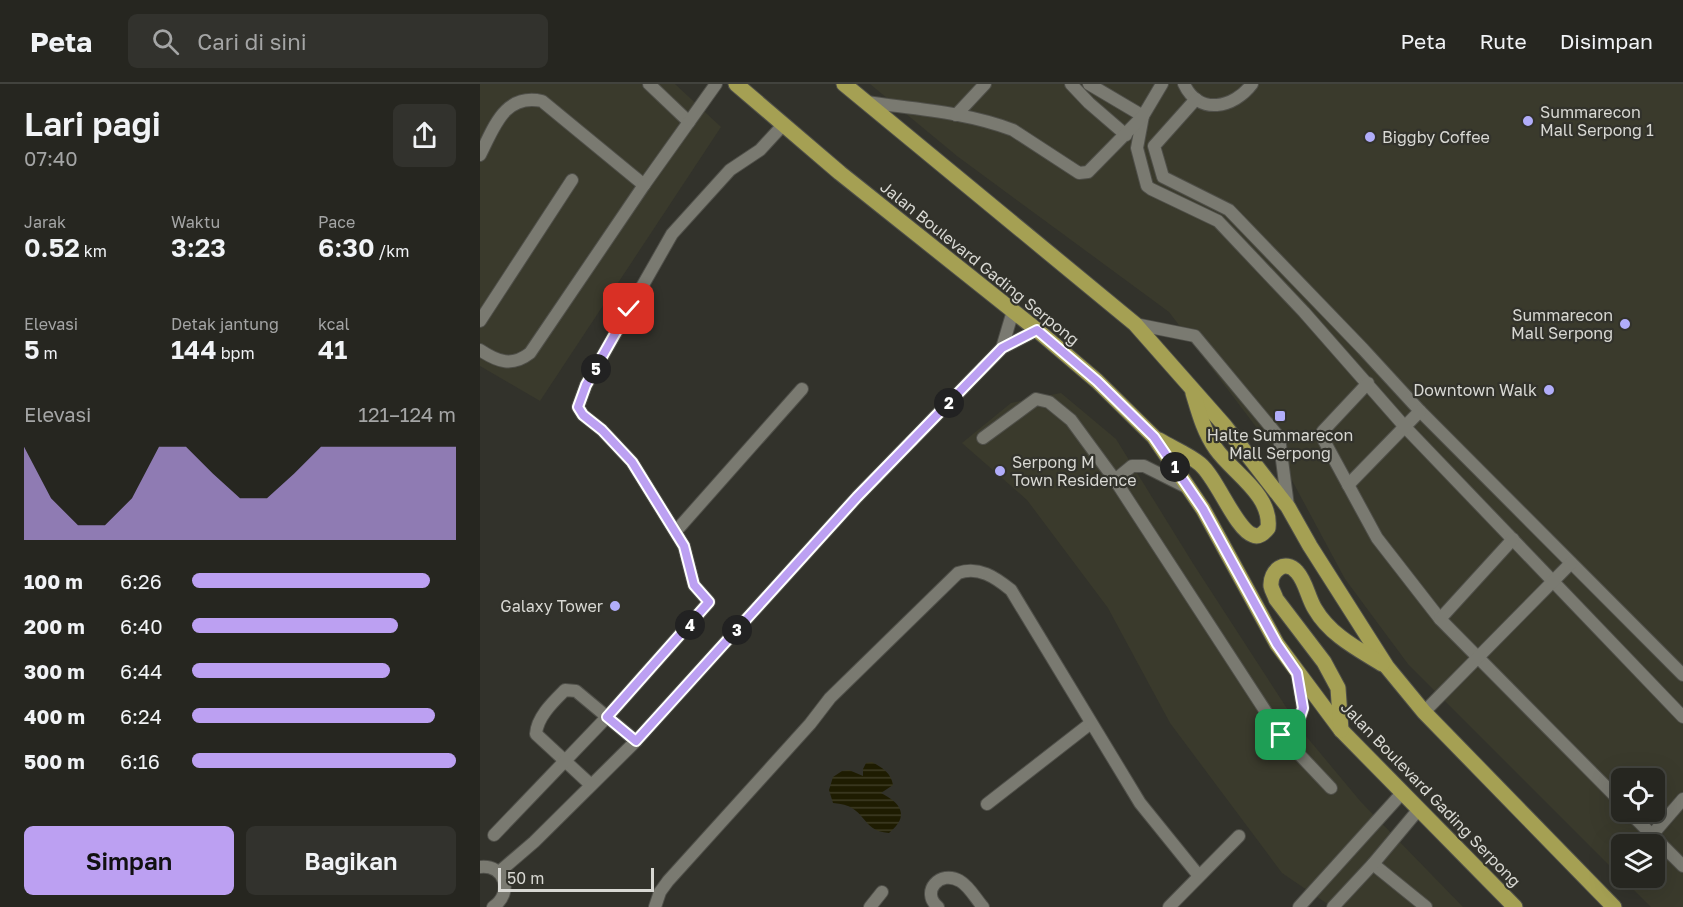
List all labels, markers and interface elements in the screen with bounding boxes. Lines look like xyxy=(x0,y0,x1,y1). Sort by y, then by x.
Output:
search box xyxy=(128,14,548,68)
text: Peta xyxy=(30,25,92,58)
icon: search xyxy=(149,25,182,58)
text: Cari di sini xyxy=(197,28,307,55)
text: Peta xyxy=(1400,28,1446,54)
text: Rute xyxy=(1479,28,1527,54)
text: Disimpan xyxy=(1560,28,1653,54)
place label: Summarecon Mall Serpong 1 xyxy=(1540,102,1654,140)
text: Lari pagi xyxy=(24,104,161,143)
button: share xyxy=(393,104,456,167)
marker: Summarecon Mall Serpong 1 xyxy=(1521,114,1535,128)
place label: Biggby Coffee xyxy=(1382,127,1490,147)
marker: Biggby Coffee xyxy=(1363,130,1377,144)
text: 07:40 xyxy=(24,146,78,170)
street label: Jalan Boulevard Gading Serpong xyxy=(876,176,1084,350)
text: Jarak xyxy=(24,212,66,232)
text: Waktu xyxy=(171,212,220,232)
text: Pace xyxy=(318,212,355,232)
text: 0.52 xyxy=(24,232,80,263)
text: 3:23 xyxy=(171,232,226,263)
text: 6:30 xyxy=(318,232,375,263)
text: km xyxy=(80,241,107,261)
text: /km xyxy=(375,241,410,261)
pin xyxy=(603,283,654,334)
icon: check xyxy=(612,292,645,325)
place label: Summarecon Mall Serpong xyxy=(1511,305,1613,343)
text: Elevasi xyxy=(24,314,78,334)
text: Detak jantung xyxy=(171,314,279,334)
text: kcal xyxy=(318,314,350,334)
marker: Summarecon Mall Serpong xyxy=(1618,317,1632,331)
text: 5 xyxy=(24,334,40,365)
text: 144 xyxy=(171,334,217,365)
text: 41 xyxy=(318,334,347,365)
text: m xyxy=(40,343,58,363)
text: bpm xyxy=(217,343,255,363)
pin: 5 xyxy=(581,354,611,384)
text: 5 xyxy=(591,359,601,379)
place label: Downtown Walk xyxy=(1413,380,1537,400)
marker: Downtown Walk xyxy=(1542,383,1556,397)
pin: 2 xyxy=(934,388,964,418)
text: 2 xyxy=(944,393,954,413)
text: Elevasi xyxy=(24,402,91,426)
text: 121–124 m xyxy=(358,402,456,426)
marker: Halte Summarecon Mall Serpong xyxy=(1273,409,1287,423)
place label: Halte Summarecon Mall Serpong xyxy=(1207,425,1353,463)
place label: Serpong M Town Residence xyxy=(1012,452,1136,490)
pin: 1 xyxy=(1160,452,1190,482)
text: 1 xyxy=(1171,457,1179,477)
marker: Serpong M Town Residence xyxy=(993,464,1007,478)
text: 100 m xyxy=(24,569,83,593)
text: 6:26 xyxy=(120,569,162,593)
place label: Galaxy Tower xyxy=(500,596,603,616)
marker: Galaxy Tower xyxy=(608,599,622,613)
pin: 4 xyxy=(675,610,705,640)
text: 200 m xyxy=(24,614,85,638)
text: 6:40 xyxy=(120,614,163,638)
text: 4 xyxy=(685,615,695,635)
pin: 3 xyxy=(722,615,752,645)
text: 3 xyxy=(732,620,742,640)
text: 300 m xyxy=(24,659,85,683)
text: 6:44 xyxy=(120,659,163,683)
street label: Jalan Boulevard Gading Serpong xyxy=(1337,697,1525,891)
text: 400 m xyxy=(24,704,85,728)
text: 6:24 xyxy=(120,704,162,728)
pin xyxy=(1255,709,1306,760)
icon: arrive xyxy=(1264,718,1297,751)
text: 500 m xyxy=(24,749,85,773)
text: 6:16 xyxy=(120,749,160,773)
map controls xyxy=(1611,768,1665,888)
button: locate xyxy=(1611,768,1665,822)
button: Simpan xyxy=(24,826,234,895)
button: Bagikan xyxy=(246,826,456,895)
button: layers xyxy=(1611,834,1665,888)
scale bar xyxy=(498,865,654,892)
text: 50 m xyxy=(507,868,544,888)

